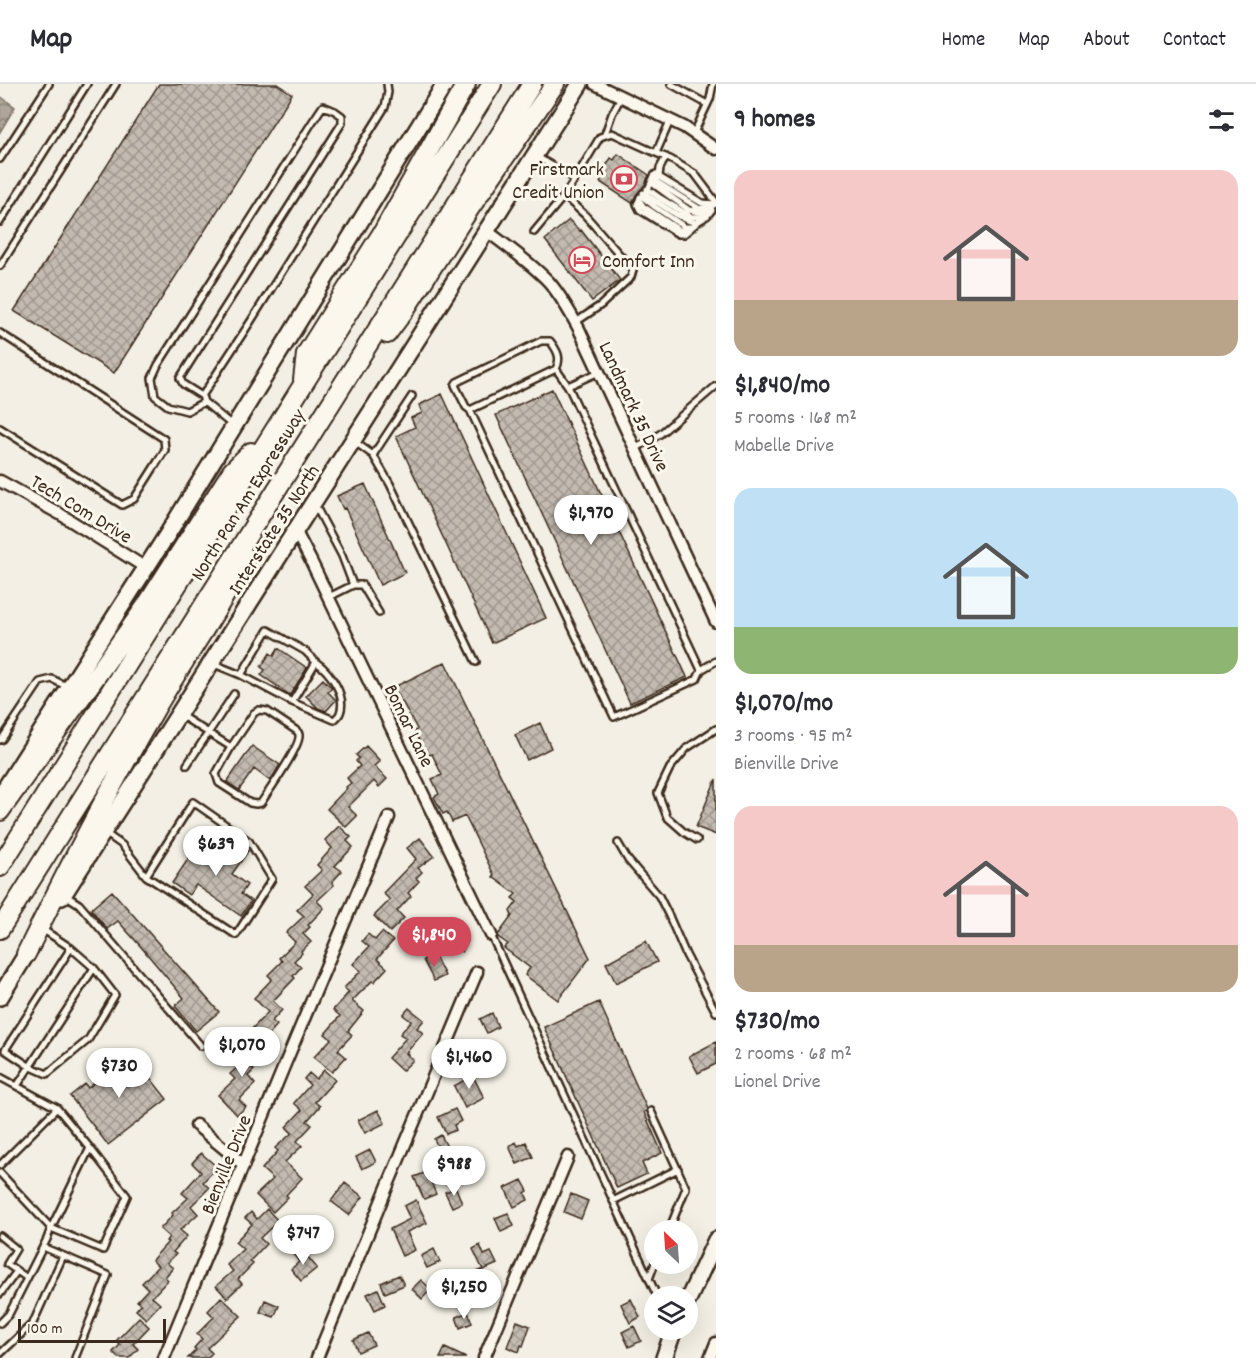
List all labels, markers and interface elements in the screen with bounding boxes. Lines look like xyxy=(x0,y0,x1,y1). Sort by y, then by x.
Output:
text: Map xyxy=(30,21,72,61)
text: Home xyxy=(941,26,985,56)
text: Map xyxy=(1018,26,1050,56)
text: About xyxy=(1083,26,1130,56)
text: Contact xyxy=(1163,26,1226,56)
text: 9 homes xyxy=(734,102,816,139)
icon: filters xyxy=(1205,104,1238,137)
place label: Firstmark Credit Union xyxy=(512,157,604,208)
bank icon: Firstmark Credit Union xyxy=(609,164,639,194)
icon: home xyxy=(932,209,1040,317)
hotel icon: Comfort Inn xyxy=(567,245,597,275)
place label: Comfort Inn xyxy=(602,249,695,277)
street label: Landmark 35 Drive xyxy=(590,338,675,477)
text: $1,840/mo xyxy=(734,368,830,405)
street label: North Pan Am Expressway xyxy=(185,403,314,587)
text: 5 rooms · 168 m² xyxy=(734,405,857,433)
text: Mabelle Drive xyxy=(734,433,834,461)
street label: Interstate 35 North xyxy=(223,460,328,601)
street label: Tech Com Drive xyxy=(24,469,137,552)
pin: $1,970 xyxy=(542,495,640,546)
text: $1,970 xyxy=(568,500,614,528)
icon: home xyxy=(932,527,1040,635)
street label: Bomar Lane xyxy=(375,680,440,773)
text: $1,070/mo xyxy=(734,686,833,723)
text: 3 rooms · 95 m² xyxy=(734,723,853,751)
text: Bienville Drive xyxy=(734,751,839,779)
pin: $639 xyxy=(180,826,252,877)
text: $639 xyxy=(197,831,235,859)
icon: home xyxy=(932,845,1040,953)
pin: $1,840 xyxy=(385,917,483,968)
text: $1,840 xyxy=(411,922,457,950)
text: $730/mo xyxy=(734,1004,820,1041)
pin: $1,070 xyxy=(193,1027,291,1078)
text: $1,070 xyxy=(218,1032,266,1060)
pin: $1,460 xyxy=(420,1039,518,1090)
text: 2 rooms · 68 m² xyxy=(734,1041,852,1069)
text: $1,460 xyxy=(445,1044,493,1072)
pin: $730 xyxy=(83,1048,155,1099)
text: $730 xyxy=(100,1053,138,1081)
text: Lionel Drive xyxy=(734,1069,821,1097)
street label: Bienville Drive xyxy=(195,1111,260,1219)
pin: $988 xyxy=(418,1146,490,1197)
text: $988 xyxy=(436,1151,472,1179)
pin: $747 xyxy=(267,1215,339,1266)
text: $747 xyxy=(286,1220,320,1248)
north arrow xyxy=(644,1220,698,1274)
map controls xyxy=(644,1220,698,1340)
pin: $1,250 xyxy=(415,1269,513,1320)
text: $1,250 xyxy=(440,1274,488,1302)
button: layers xyxy=(644,1286,698,1340)
scale bar xyxy=(18,1316,166,1344)
text: 100 m xyxy=(27,1318,63,1341)

